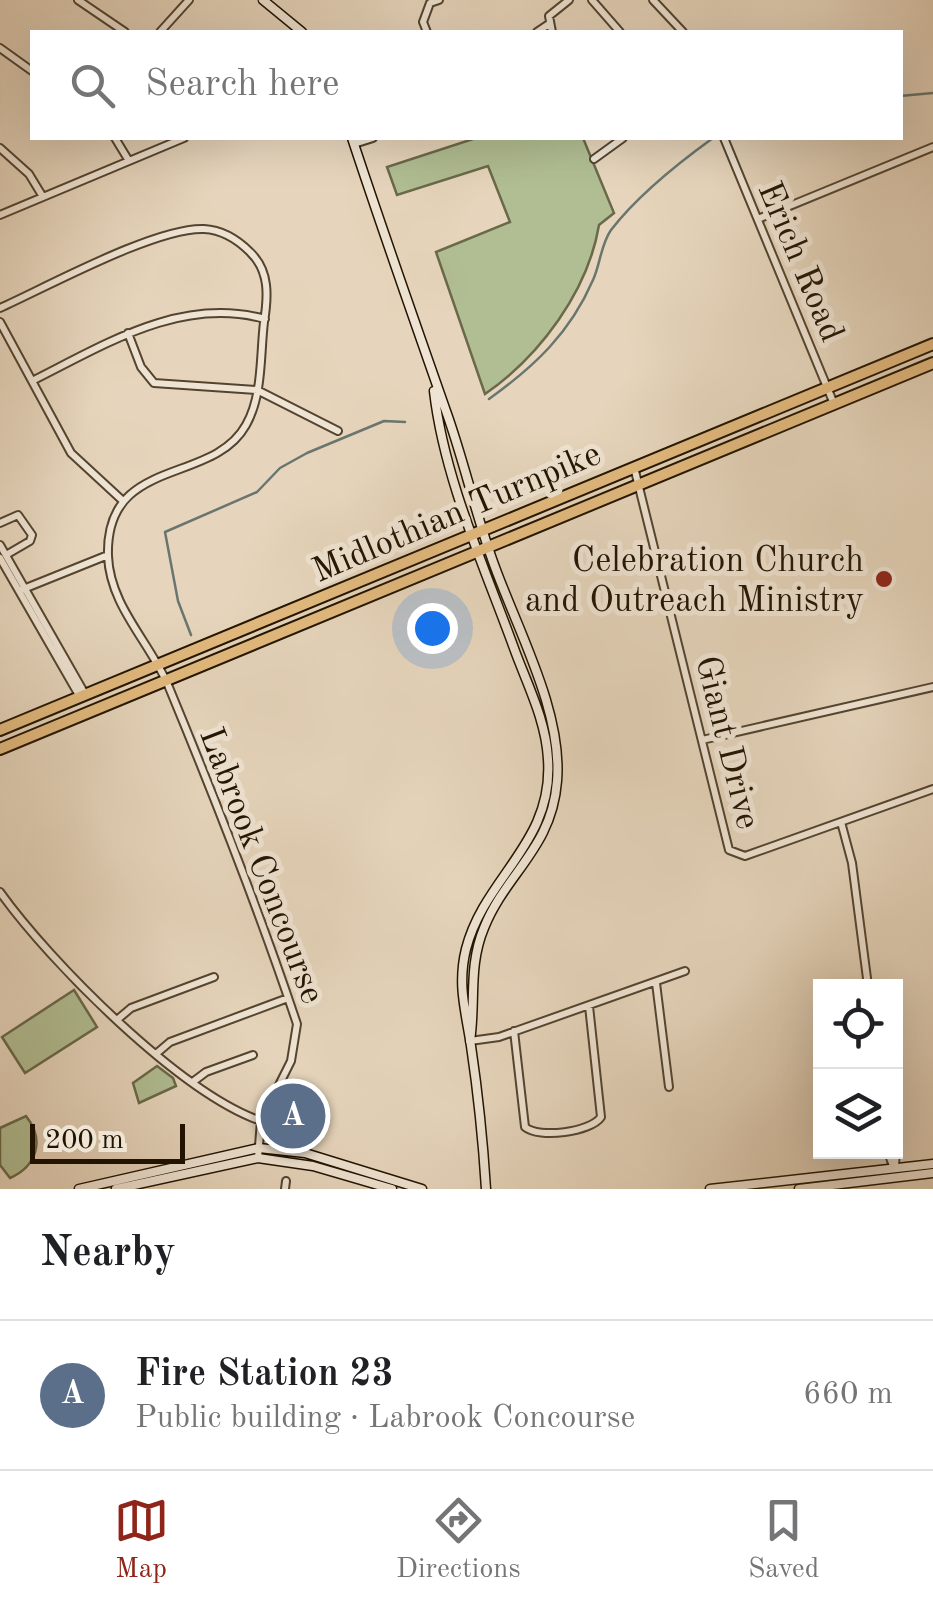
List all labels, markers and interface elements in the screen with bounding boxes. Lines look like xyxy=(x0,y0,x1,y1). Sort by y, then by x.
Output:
search box xyxy=(30,30,903,140)
icon: search xyxy=(65,58,120,113)
text: Search here xyxy=(145,66,340,104)
street label: Erich Road xyxy=(750,177,849,347)
street label: Midlothian Turnpike xyxy=(308,437,606,590)
place label: Celebration Church and Outreach Ministry xyxy=(525,544,864,619)
marker: Celebration Church and Outreach Ministry xyxy=(873,568,895,590)
your location xyxy=(407,603,458,654)
street label: Giant Drive xyxy=(688,653,765,833)
street label: Labrook Concourse xyxy=(192,723,329,1009)
map controls xyxy=(813,979,903,1159)
button: locate xyxy=(813,979,903,1069)
button: layers xyxy=(813,1069,903,1159)
pin: A xyxy=(260,1078,326,1154)
scale bar xyxy=(30,1119,185,1164)
text: 200 m xyxy=(45,1127,124,1155)
text: Nearby xyxy=(40,1233,176,1275)
text: Fire Station 23 xyxy=(135,1356,394,1394)
text: A xyxy=(60,1379,85,1411)
text: 660 m xyxy=(803,1379,893,1411)
text: Public building · Labrook Concourse xyxy=(135,1403,635,1435)
tab: Map xyxy=(114,1493,169,1588)
tab: Directions xyxy=(396,1493,521,1588)
tab: Saved xyxy=(748,1493,819,1588)

